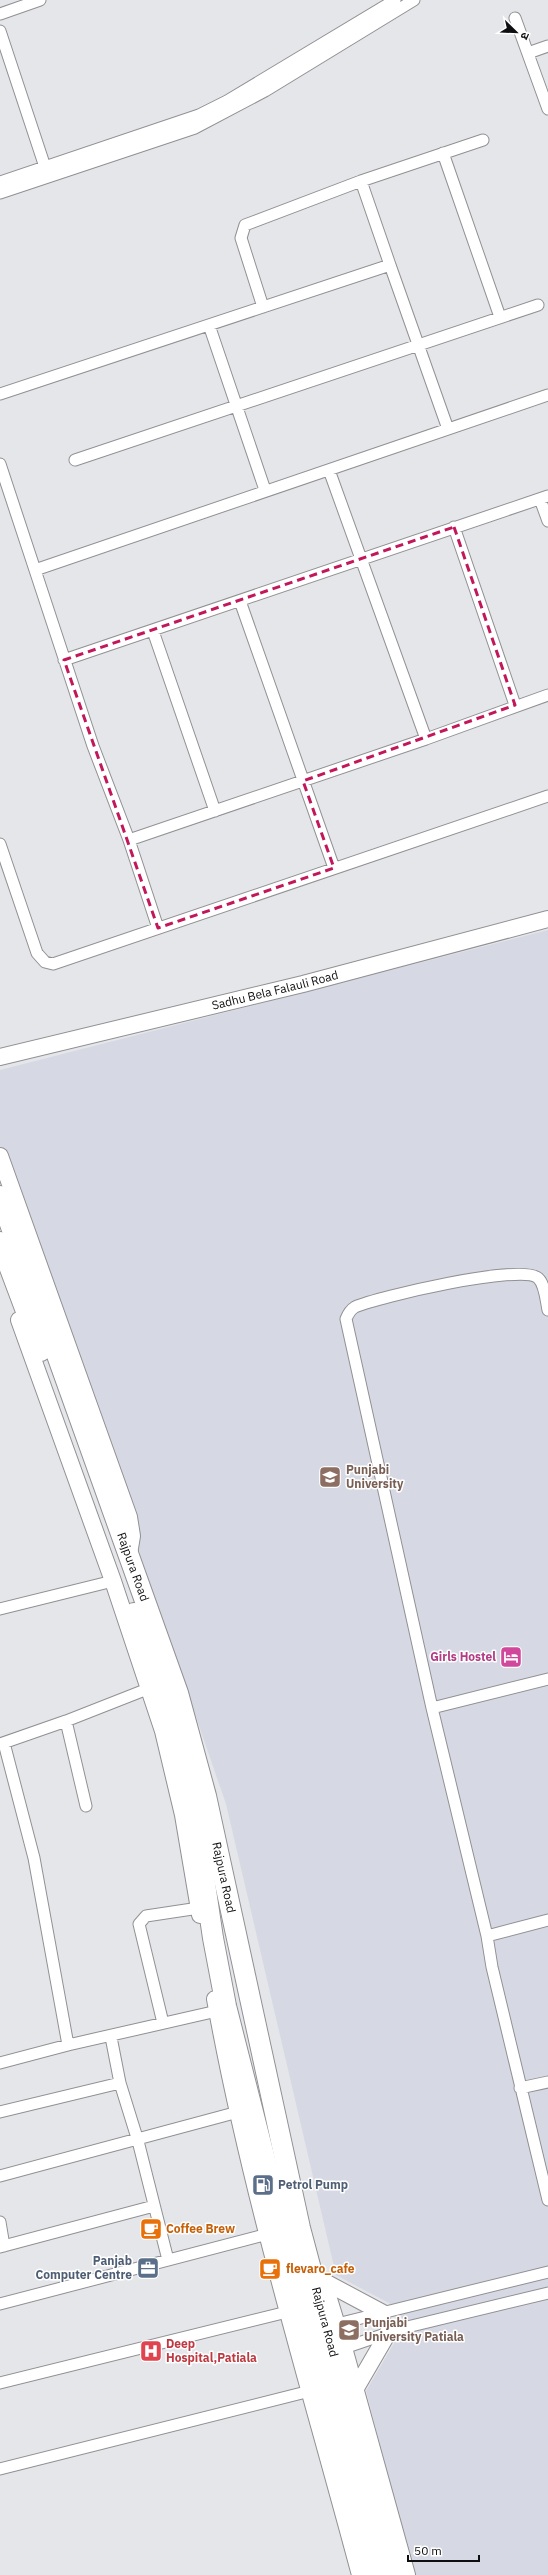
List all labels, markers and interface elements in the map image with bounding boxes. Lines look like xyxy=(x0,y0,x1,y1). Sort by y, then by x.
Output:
north arrow xyxy=(496,12,536,52)
text: उ xyxy=(517,30,533,42)
street label: Sadhu Bela Falauli Road xyxy=(210,967,340,1013)
place label: Punjabi University xyxy=(346,1462,404,1491)
school or university icon: Punjabi University xyxy=(317,1464,343,1490)
street label: Rajpura Road xyxy=(114,1530,153,1603)
hotel icon: Girls Hostel xyxy=(498,1644,524,1670)
place label: Girls Hostel xyxy=(430,1649,496,1664)
street label: Rajpura Road xyxy=(209,1841,239,1914)
fuel station icon: Petrol Pump xyxy=(250,2172,276,2198)
place label: Petrol Pump xyxy=(278,2177,348,2192)
cafe icon: Coffee Brew xyxy=(138,2216,164,2242)
place label: Coffee Brew xyxy=(166,2221,235,2236)
place label: Panjab Computer Centre xyxy=(35,2253,132,2282)
office icon: Panjab Computer Centre xyxy=(135,2255,161,2281)
cafe icon: flevaro_cafe xyxy=(257,2256,283,2282)
place label: flevaro_cafe xyxy=(286,2261,355,2276)
street label: Rajpura Road xyxy=(309,2285,342,2359)
place label: Punjabi University Patiala xyxy=(364,2315,464,2344)
school or university icon: Punjabi University Patiala xyxy=(336,2317,362,2343)
place label: Deep Hospital,Patiala xyxy=(166,2336,257,2365)
hospital icon: Deep Hospital,Patiala xyxy=(138,2338,164,2364)
scale bar xyxy=(408,2537,479,2563)
text: 50 m xyxy=(414,2543,442,2558)

